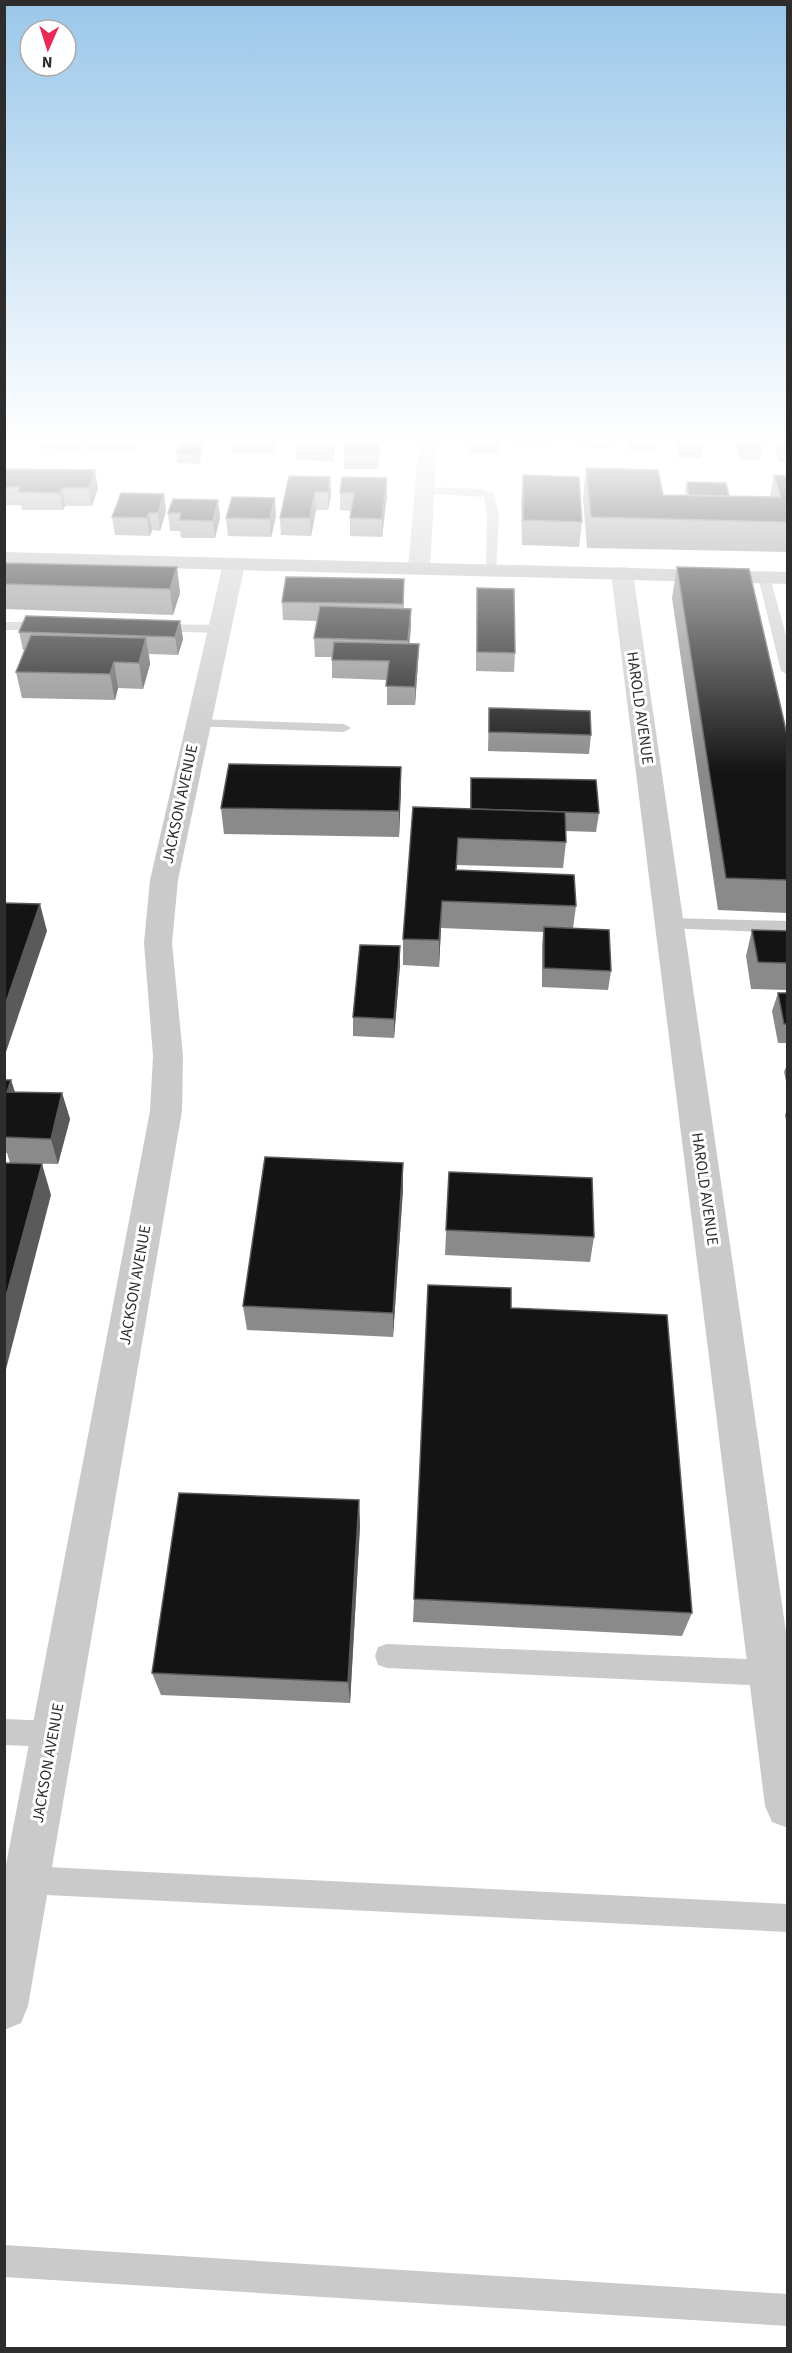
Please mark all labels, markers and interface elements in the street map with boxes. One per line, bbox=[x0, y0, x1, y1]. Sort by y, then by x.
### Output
north arrow bbox=[18, 18, 78, 78]
text: N bbox=[41, 51, 53, 73]
street label: HAROLD AVENUE bbox=[621, 650, 659, 766]
street label: JACKSON AVENUE bbox=[157, 742, 203, 866]
street label: HAROLD AVENUE bbox=[686, 1131, 724, 1247]
street label: JACKSON AVENUE bbox=[114, 1223, 156, 1347]
street label: JACKSON AVENUE bbox=[27, 1701, 69, 1825]

